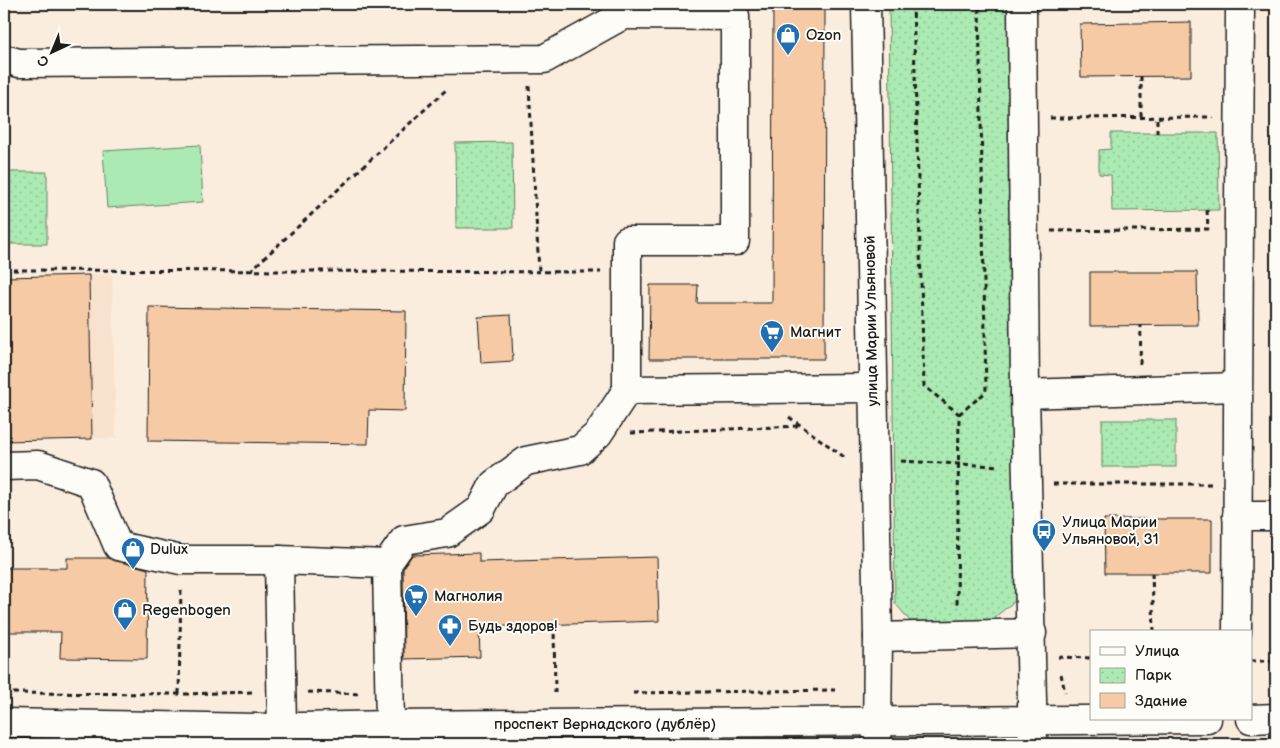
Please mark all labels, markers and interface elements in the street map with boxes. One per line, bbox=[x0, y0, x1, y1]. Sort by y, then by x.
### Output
shop icon: Ozon bbox=[775, 22, 801, 56]
place label: Ozon bbox=[806, 26, 841, 45]
north arrow bbox=[28, 28, 78, 78]
text: С bbox=[34, 51, 53, 70]
street label: улица Марии Ульяновой bbox=[861, 235, 882, 407]
supermarket icon: Магнит bbox=[759, 319, 785, 353]
place label: Магнит bbox=[790, 323, 841, 342]
place label: Улица Марии Ульяновой, 31 bbox=[1062, 513, 1158, 549]
bus stop icon: Улица Марии Ульяновой, 31 bbox=[1031, 518, 1057, 552]
shop icon: Dulux bbox=[120, 536, 146, 570]
place label: Dulux bbox=[150, 540, 188, 559]
supermarket icon: Магнолия bbox=[403, 583, 429, 617]
place label: Магнолия bbox=[434, 587, 503, 606]
shop icon: Regenbogen bbox=[112, 597, 138, 631]
place label: Regenbogen bbox=[142, 601, 231, 620]
pharmacy icon: Будь здоров! bbox=[437, 613, 463, 647]
place label: Будь здоров! bbox=[468, 617, 557, 636]
legend bbox=[1090, 630, 1252, 720]
text: Улица bbox=[1135, 642, 1180, 661]
text: Парк bbox=[1135, 666, 1172, 685]
text: Здание bbox=[1135, 692, 1187, 711]
street label: проспект Вернадского (дублёр) bbox=[494, 715, 716, 734]

